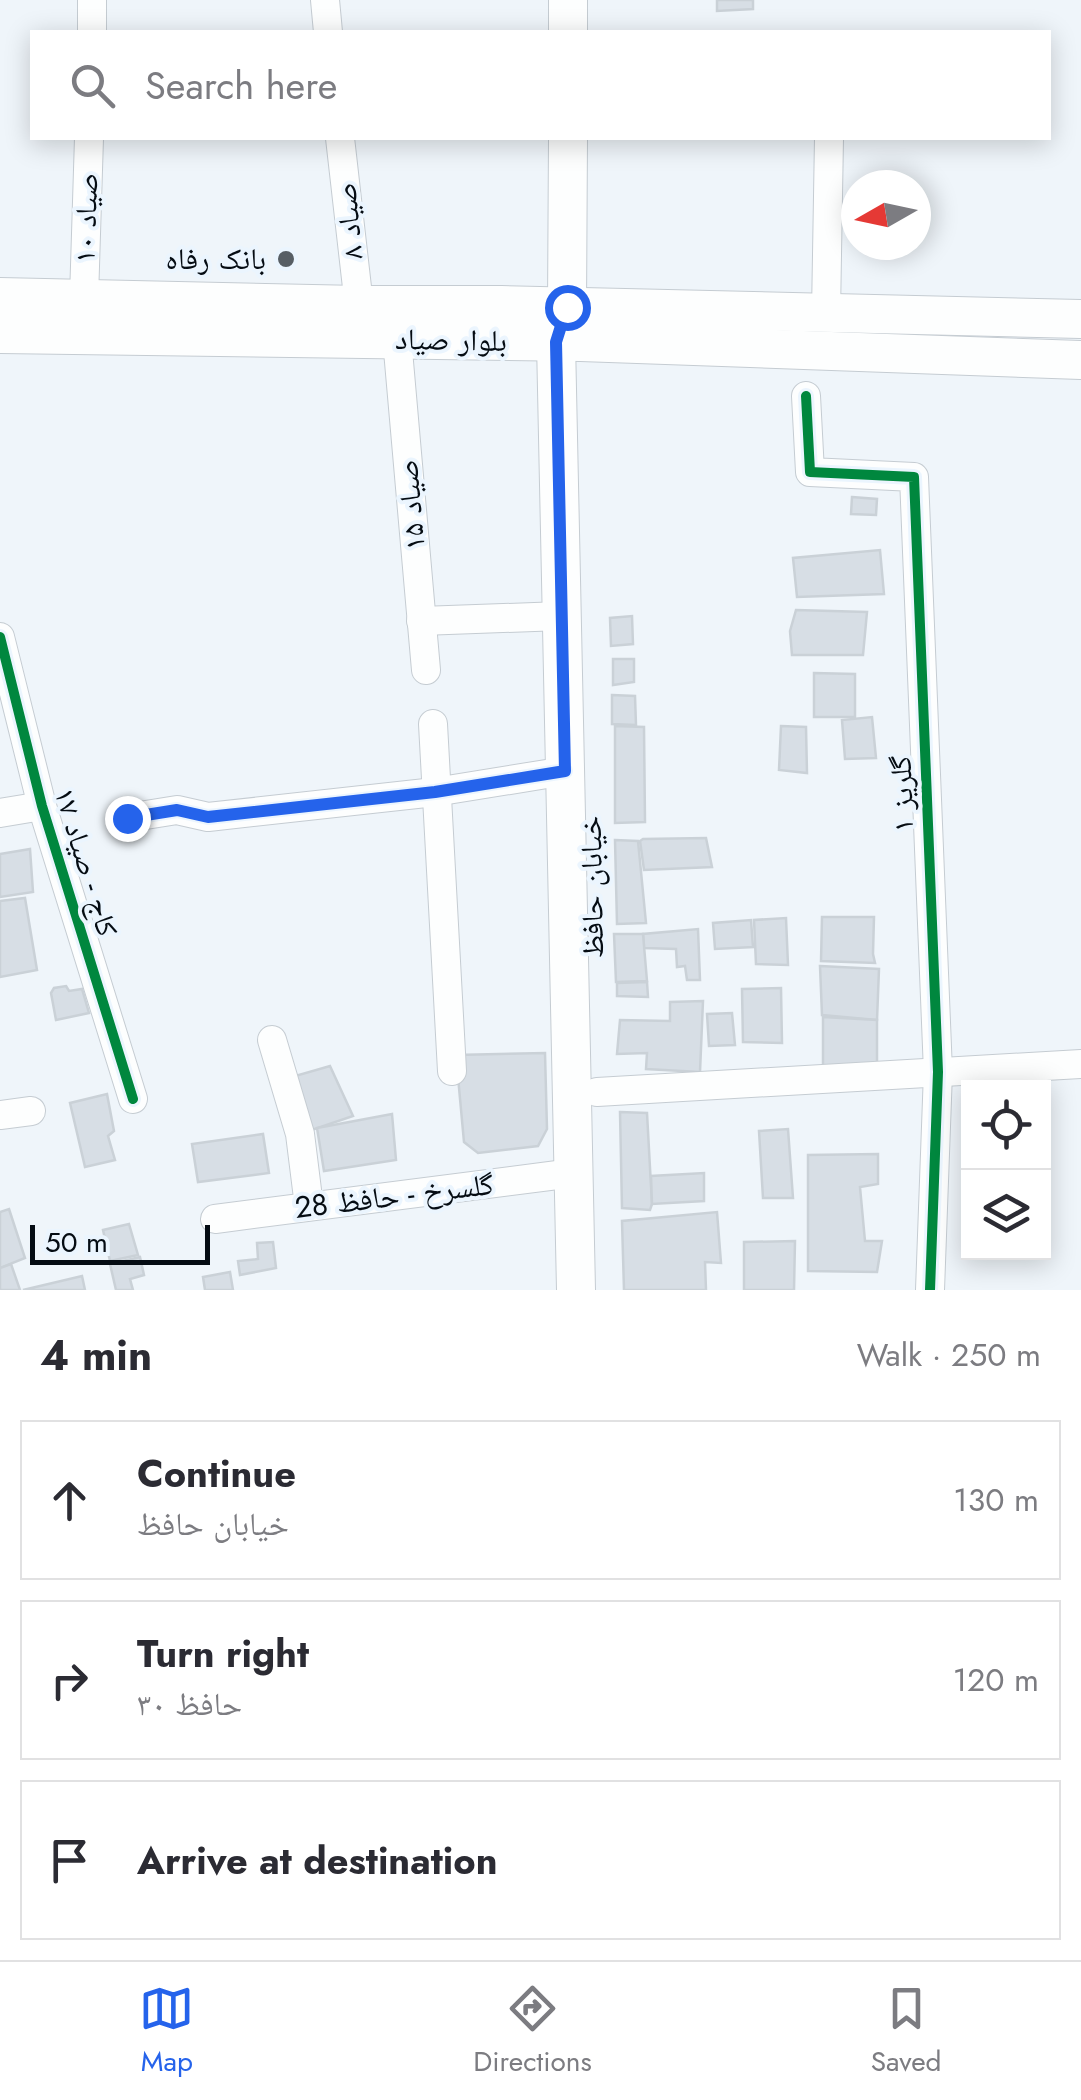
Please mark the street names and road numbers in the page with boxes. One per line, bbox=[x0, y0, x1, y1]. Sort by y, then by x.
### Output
street label: صیاد ۱۰ bbox=[62, 172, 109, 264]
street label: صیاد ۸ bbox=[323, 181, 374, 262]
street label: بلوار صیاد bbox=[395, 317, 507, 362]
street label: صیاد ۱۵ bbox=[385, 458, 436, 552]
street label: گلریز ۱ bbox=[879, 755, 924, 833]
street label: کاج - صیاد ۱۷ bbox=[43, 782, 130, 942]
street label: خیابان حافظ bbox=[569, 815, 614, 959]
street label: گلسرخ - حافظ 28 bbox=[292, 1162, 496, 1229]

